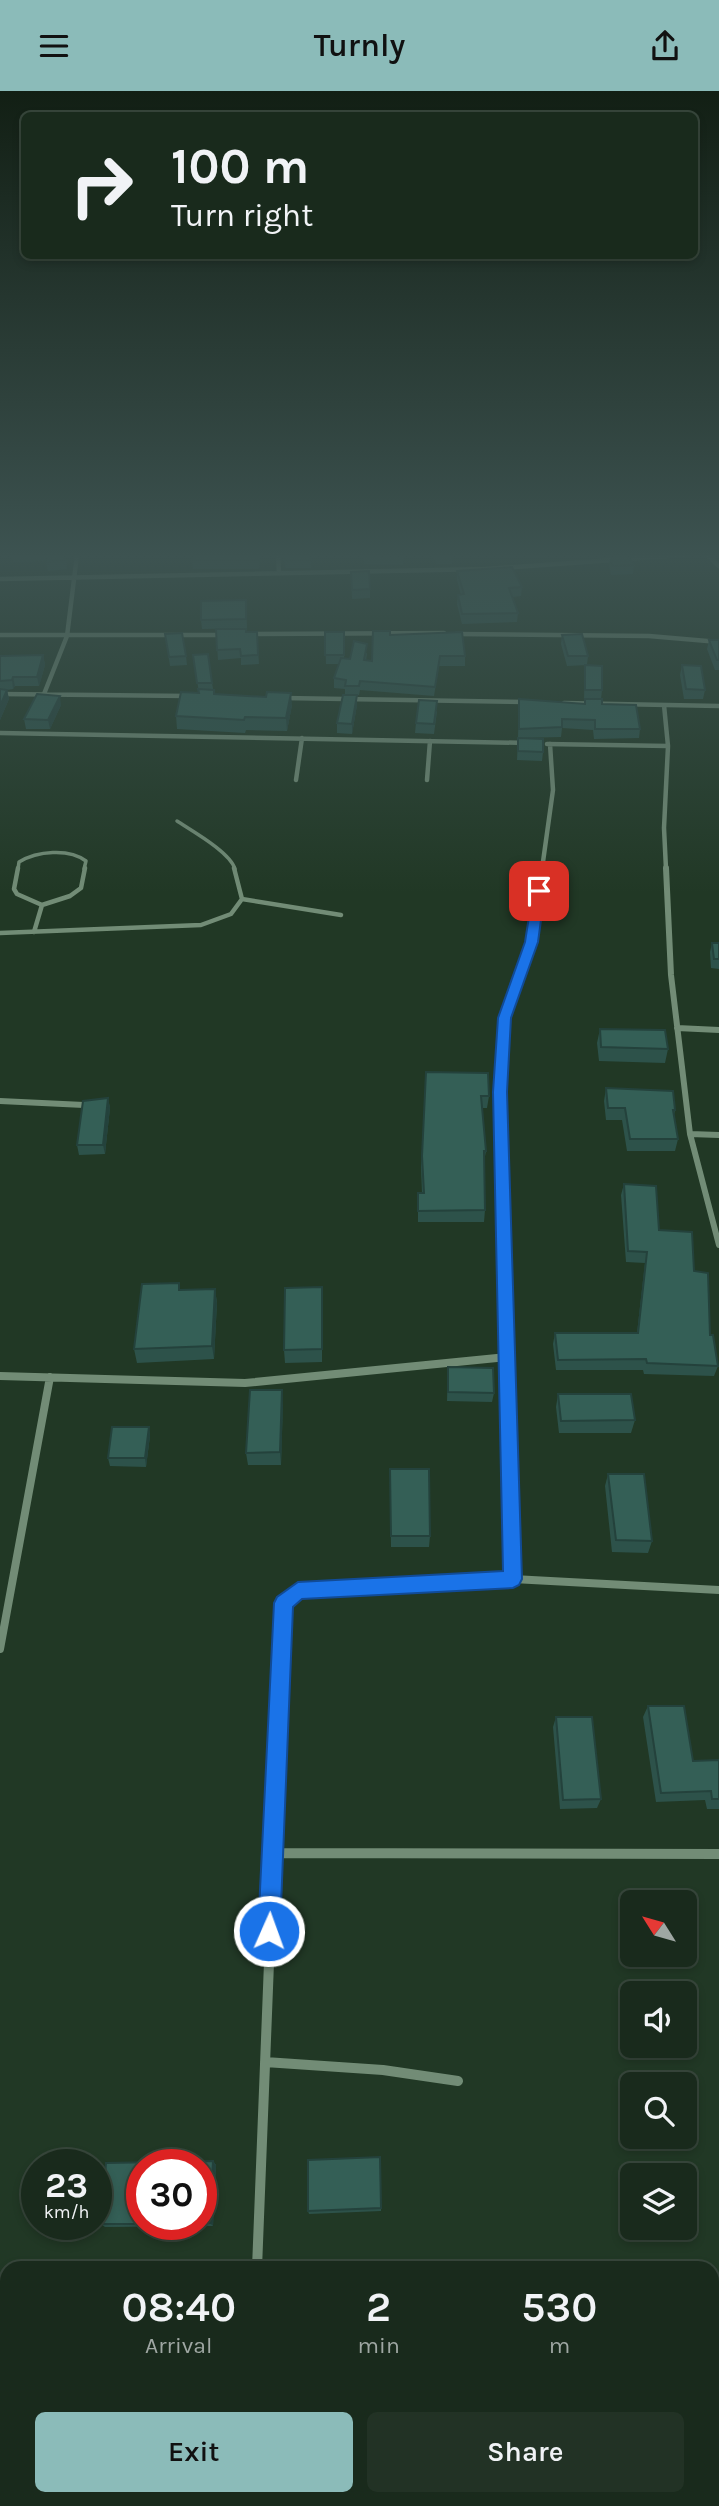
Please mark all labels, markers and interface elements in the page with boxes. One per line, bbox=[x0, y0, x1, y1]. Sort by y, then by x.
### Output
icon: menu bbox=[35, 27, 73, 65]
text: Turnly bbox=[314, 27, 405, 64]
icon: share bbox=[646, 27, 684, 65]
text: 100 m bbox=[171, 138, 309, 195]
icon: right bbox=[56, 140, 147, 231]
text: Turn right bbox=[171, 197, 313, 234]
pin bbox=[509, 861, 569, 921]
icon: arrive bbox=[520, 872, 558, 910]
north arrow bbox=[620, 1890, 696, 1967]
map controls bbox=[620, 1890, 697, 2240]
position arrow bbox=[232, 1894, 306, 1968]
button: sound bbox=[620, 1981, 697, 2058]
button: search bbox=[620, 2072, 697, 2149]
speed limit sign: 30 bbox=[126, 2149, 217, 2240]
button: layers bbox=[620, 2163, 697, 2240]
text: 23 bbox=[45, 2165, 88, 2206]
text: km/h bbox=[44, 2201, 89, 2223]
text: 08:40 bbox=[122, 2282, 236, 2332]
text: 2 bbox=[366, 2282, 391, 2332]
text: 530 bbox=[521, 2282, 597, 2332]
text: Arrival bbox=[145, 2332, 212, 2359]
text: min bbox=[358, 2332, 400, 2359]
text: m bbox=[549, 2332, 570, 2359]
button: Exit bbox=[35, 2412, 353, 2492]
button: Share bbox=[367, 2412, 684, 2492]

